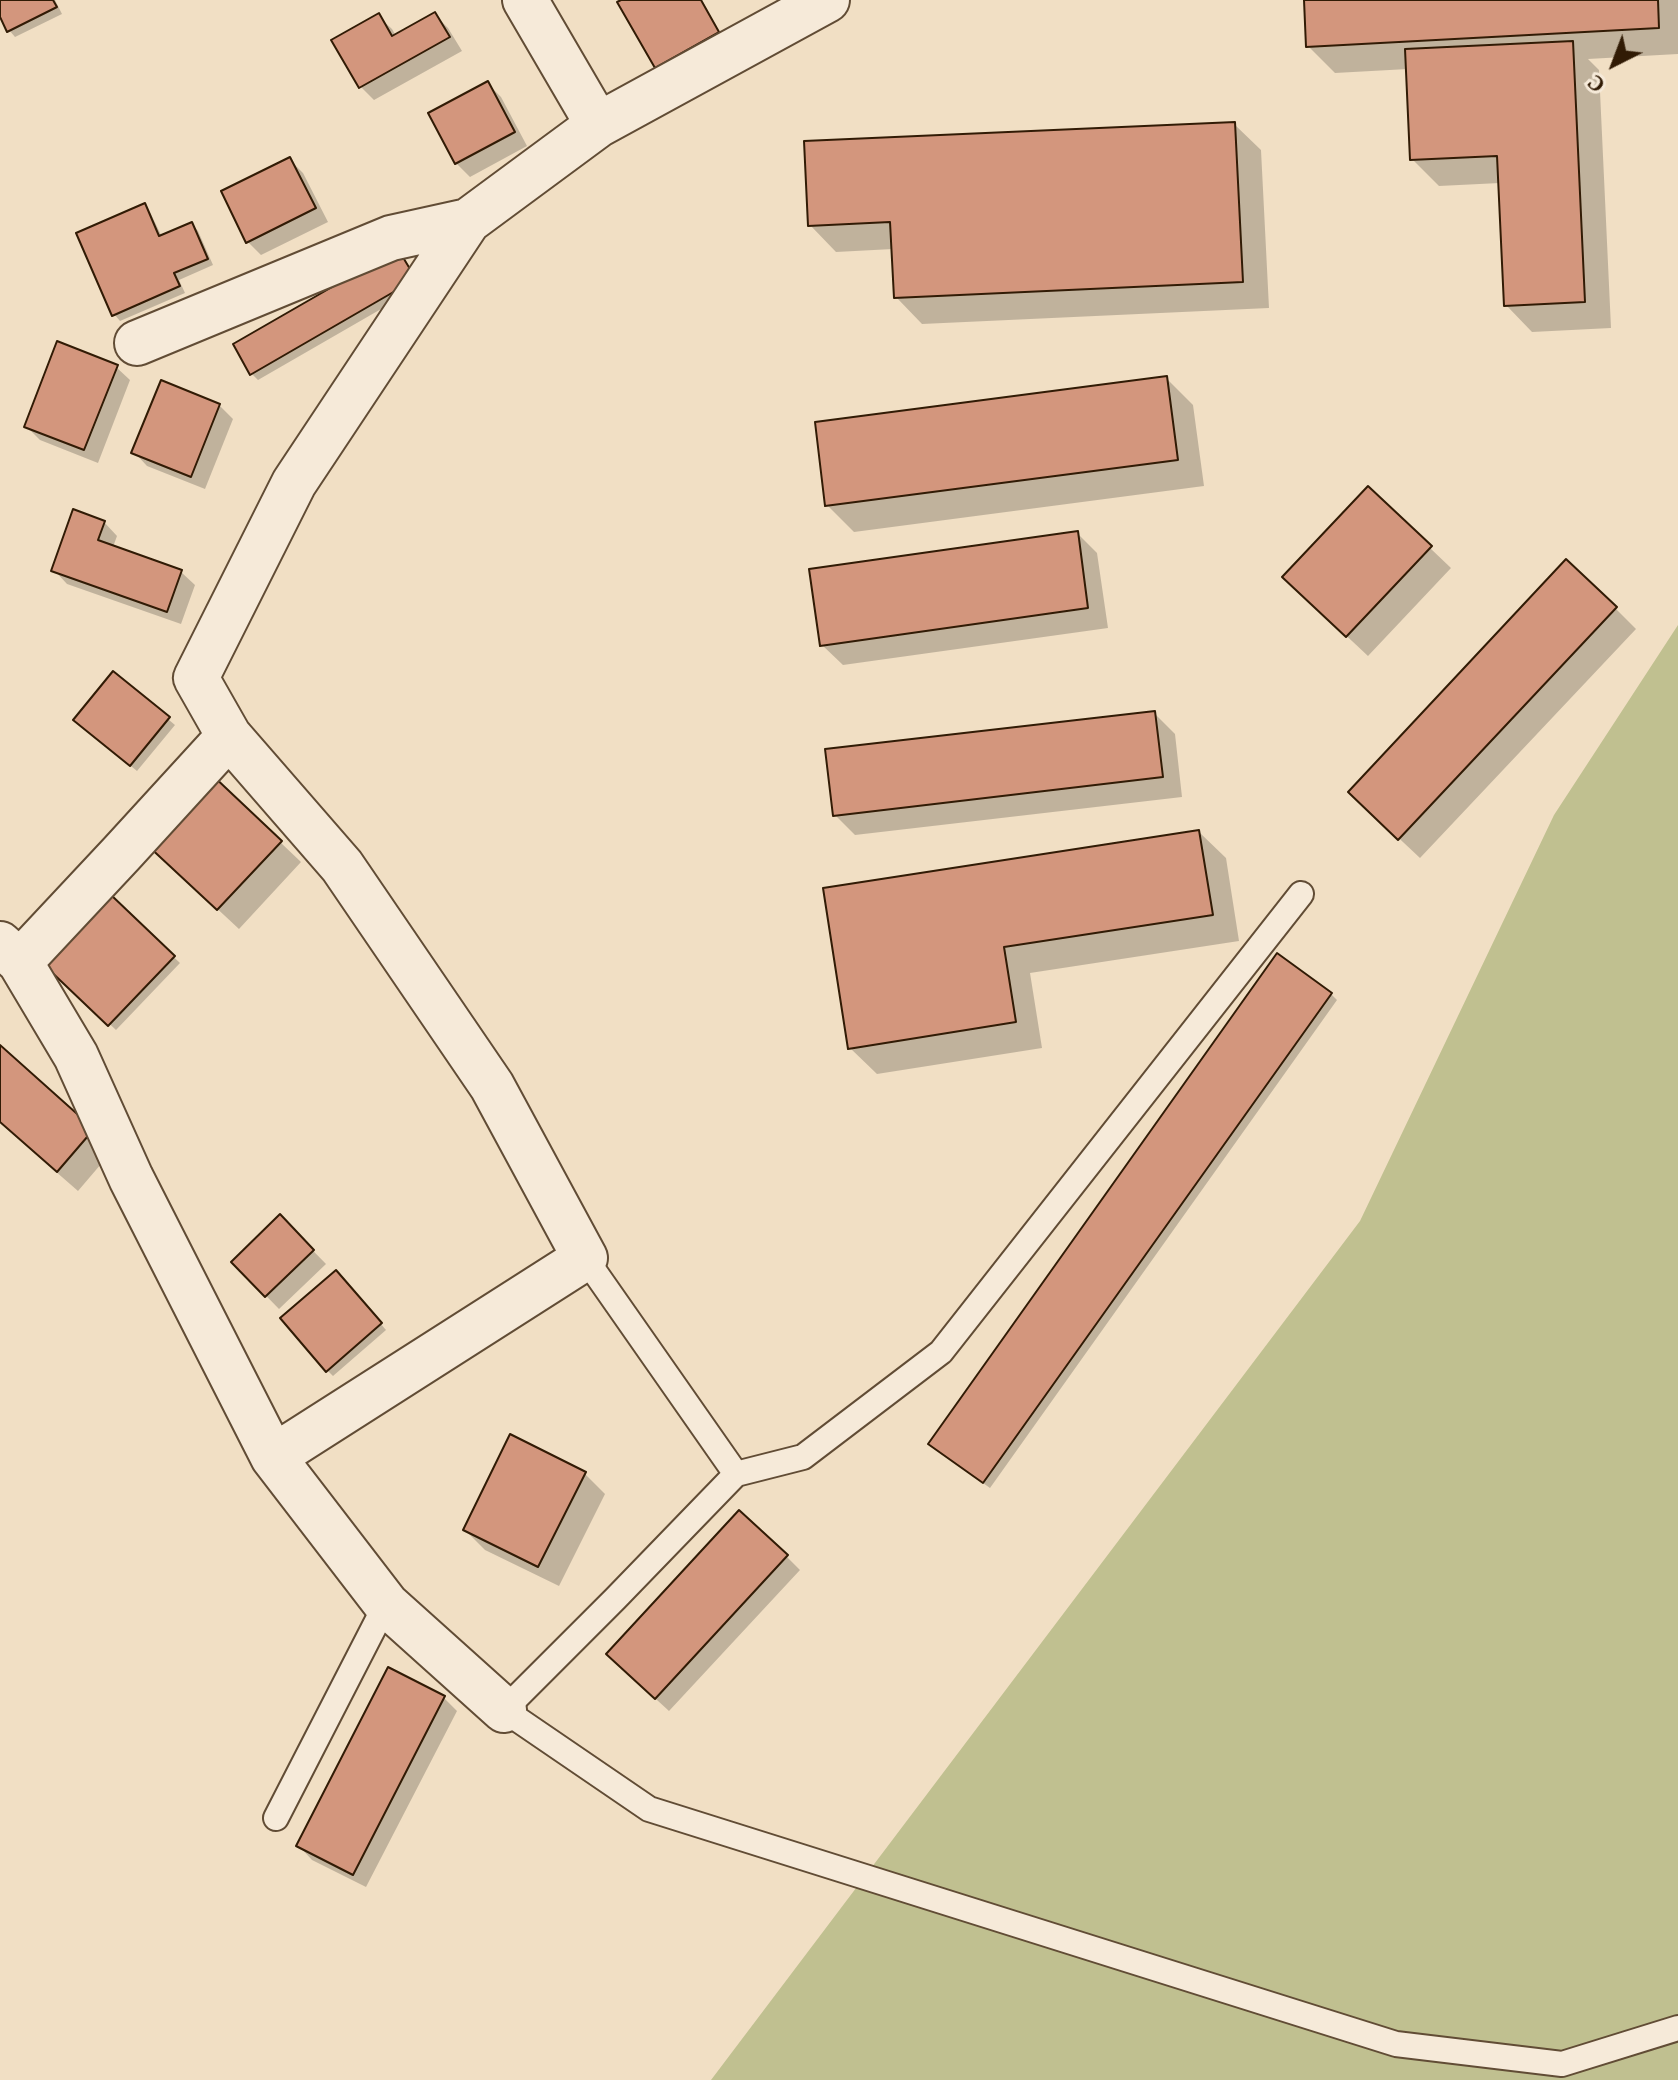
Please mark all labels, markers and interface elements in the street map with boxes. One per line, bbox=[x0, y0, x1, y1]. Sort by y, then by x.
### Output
north arrow bbox=[1574, 24, 1654, 104]
text: С bbox=[1582, 66, 1613, 98]

